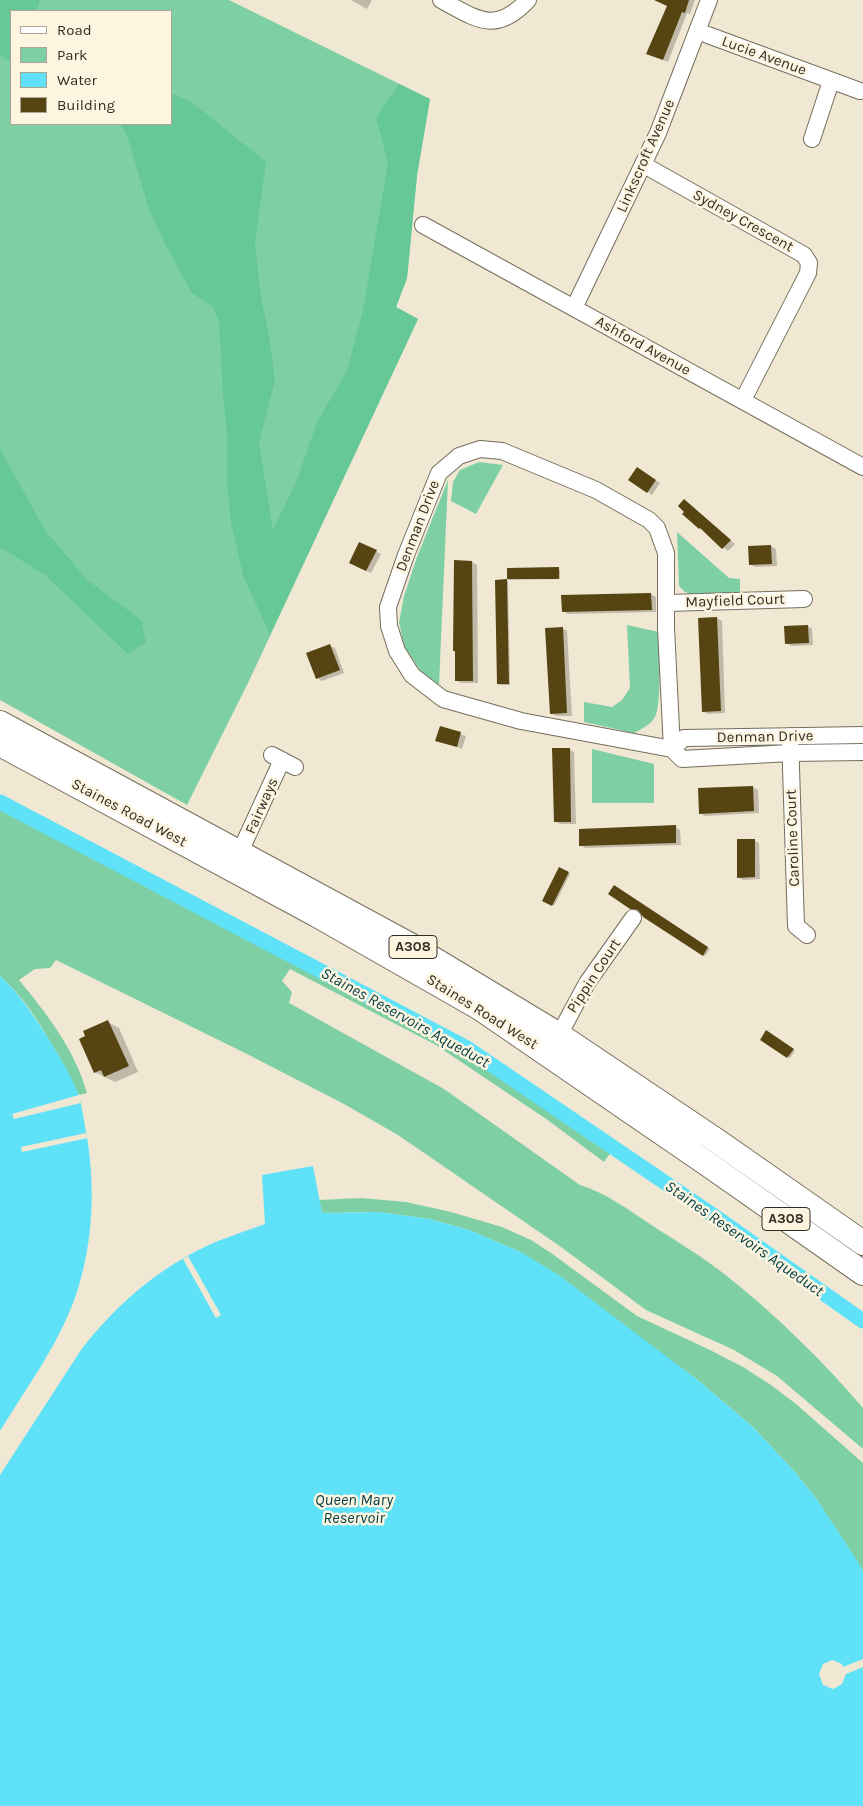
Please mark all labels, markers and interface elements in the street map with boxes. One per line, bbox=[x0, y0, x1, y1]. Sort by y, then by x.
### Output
legend bbox=[10, 10, 172, 125]
text: Road bbox=[57, 21, 92, 39]
street label: Lucie Avenue bbox=[719, 32, 809, 80]
text: Park bbox=[57, 46, 87, 64]
text: Water bbox=[57, 71, 97, 89]
text: Building bbox=[57, 96, 115, 114]
street label: Linkscroft Avenue bbox=[613, 97, 679, 215]
street label: Sydney Crescent bbox=[689, 186, 797, 256]
street label: Ashford Avenue bbox=[592, 312, 694, 380]
street label: Denman Drive bbox=[392, 478, 444, 574]
street label: Mayfield Court bbox=[685, 590, 785, 612]
street label: Denman Drive bbox=[717, 727, 813, 747]
street label: Staines Road West bbox=[68, 775, 190, 851]
street label: Fairways bbox=[242, 775, 282, 837]
street label: Caroline Court bbox=[782, 789, 804, 887]
street label: Pippin Court bbox=[563, 935, 625, 1017]
road number: A308 bbox=[389, 936, 437, 959]
water label: Staines Reservoirs Aqueduct bbox=[318, 964, 492, 1072]
street label: Staines Road West bbox=[423, 970, 541, 1054]
water label: Staines Reservoirs Aqueduct bbox=[661, 1177, 827, 1301]
road number: A308 bbox=[762, 1208, 810, 1230]
water label: Queen Mary Reservoir bbox=[315, 1490, 393, 1528]

